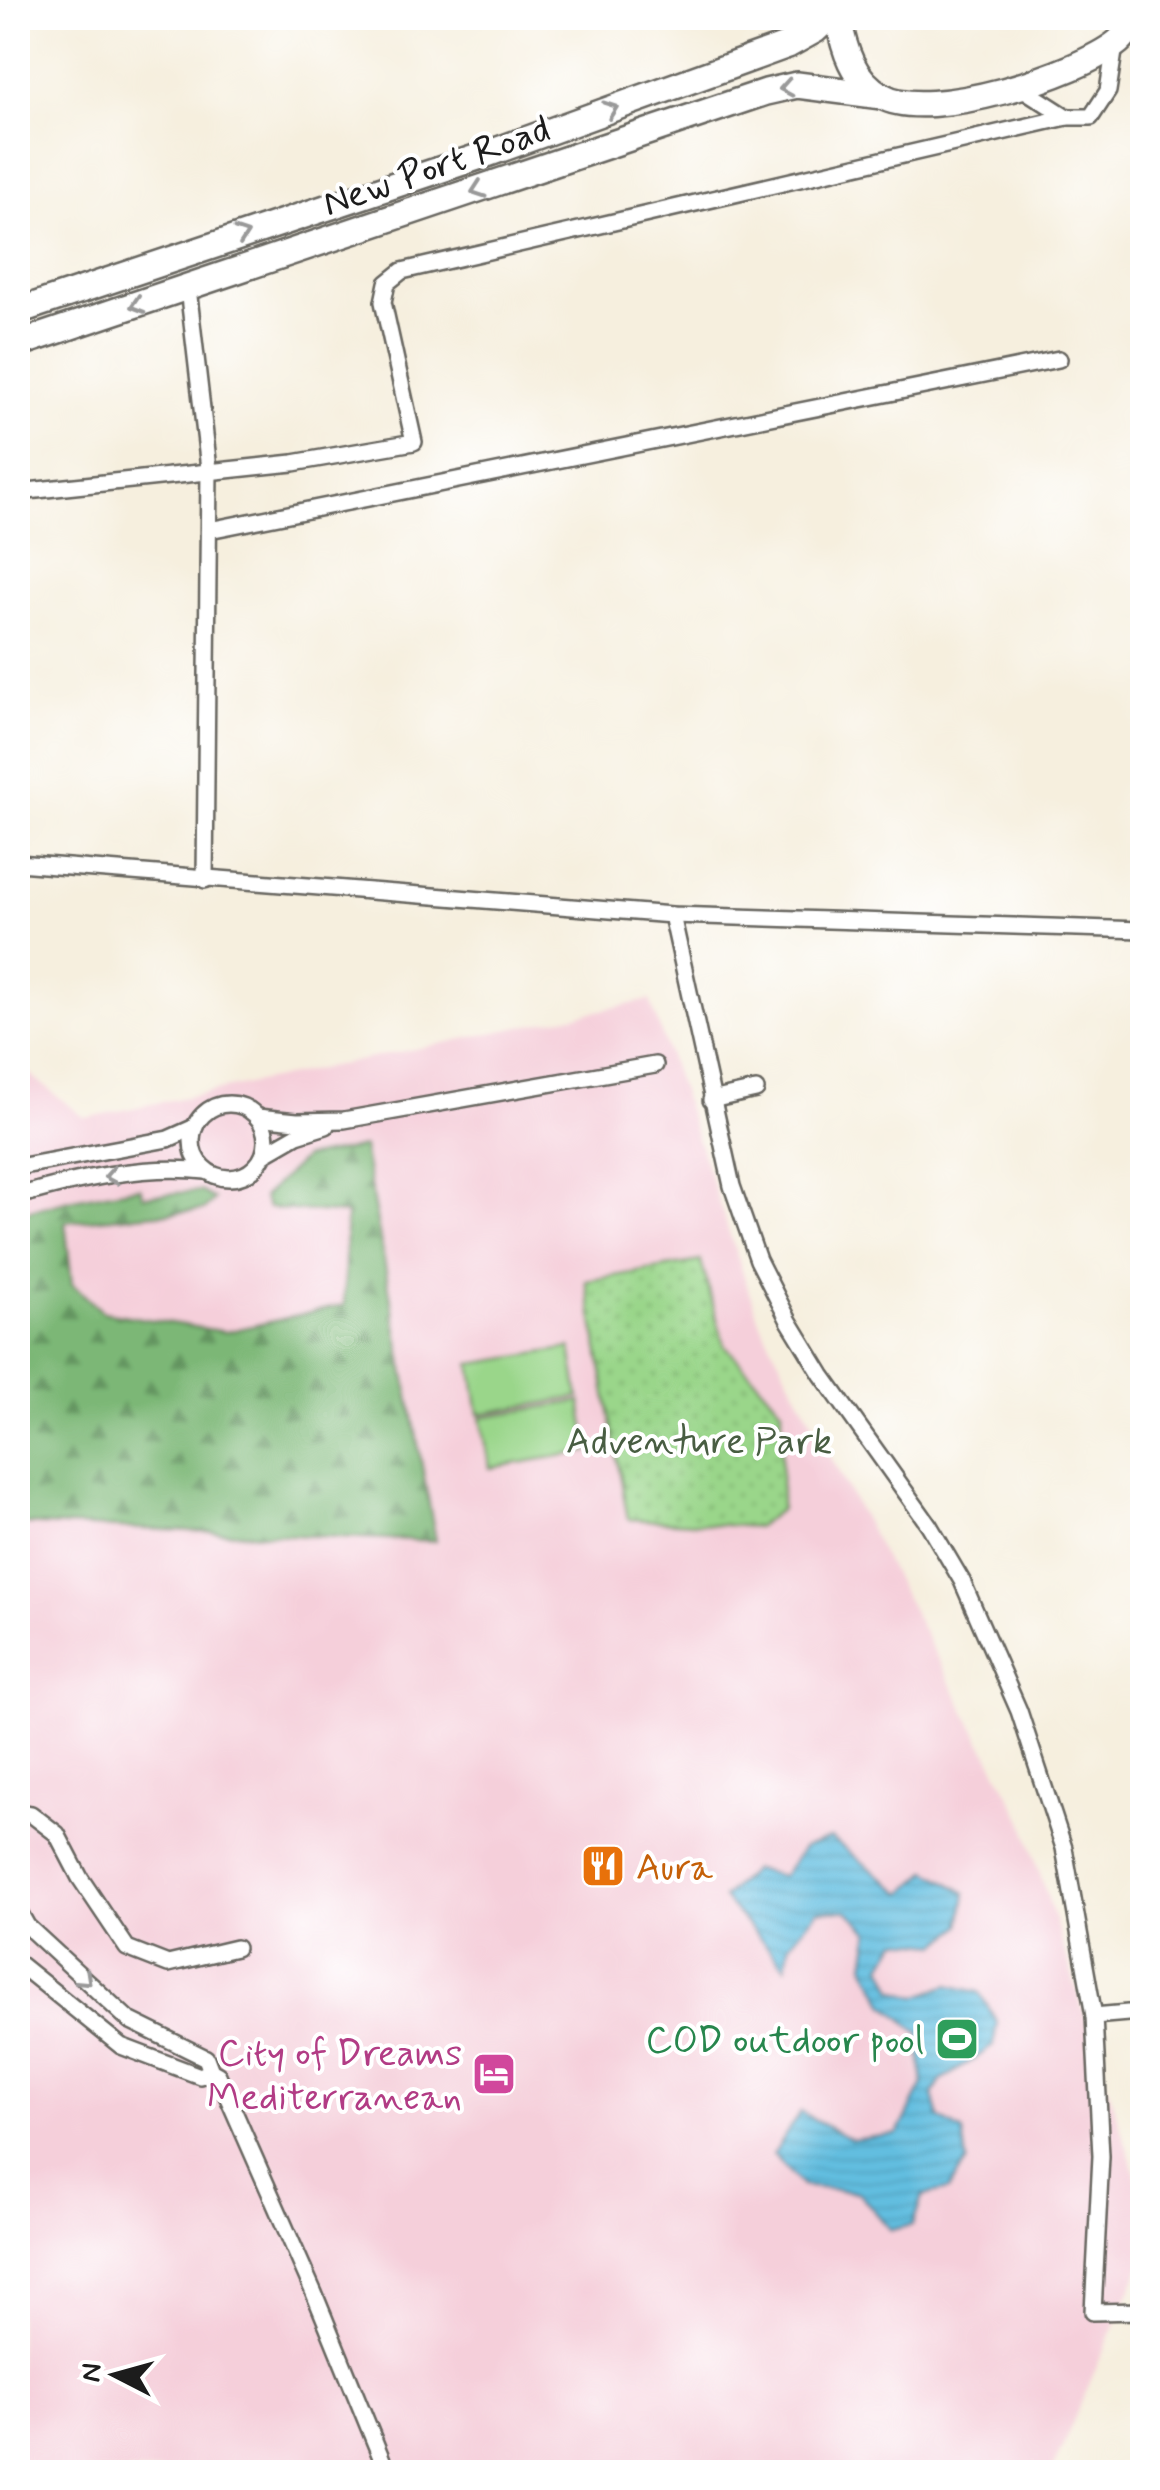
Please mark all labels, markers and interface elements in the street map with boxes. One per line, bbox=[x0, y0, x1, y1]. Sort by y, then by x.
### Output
one-way arrow bbox=[778, 77, 794, 98]
one-way arrow bbox=[602, 100, 619, 121]
street label: New Port Road bbox=[317, 106, 557, 229]
one-way arrow bbox=[470, 179, 487, 199]
one-way arrow bbox=[233, 226, 250, 247]
one-way arrow bbox=[129, 293, 146, 313]
one-way arrow bbox=[103, 1165, 119, 1186]
park label: Adventure Park bbox=[566, 1418, 832, 1467]
restaurant icon: Aura bbox=[580, 1843, 626, 1889]
place label: Aura bbox=[636, 1844, 713, 1893]
one-way arrow bbox=[74, 1968, 92, 1986]
sports icon: COD outdoor pool bbox=[934, 2016, 980, 2062]
place label: COD outdoor pool bbox=[645, 2017, 924, 2066]
place label: City of Dreams Mediterranean bbox=[207, 2030, 462, 2123]
hotel icon: City of Dreams Mediterranean bbox=[471, 2051, 517, 2097]
north arrow bbox=[65, 2325, 165, 2425]
text: N bbox=[73, 2361, 112, 2384]

